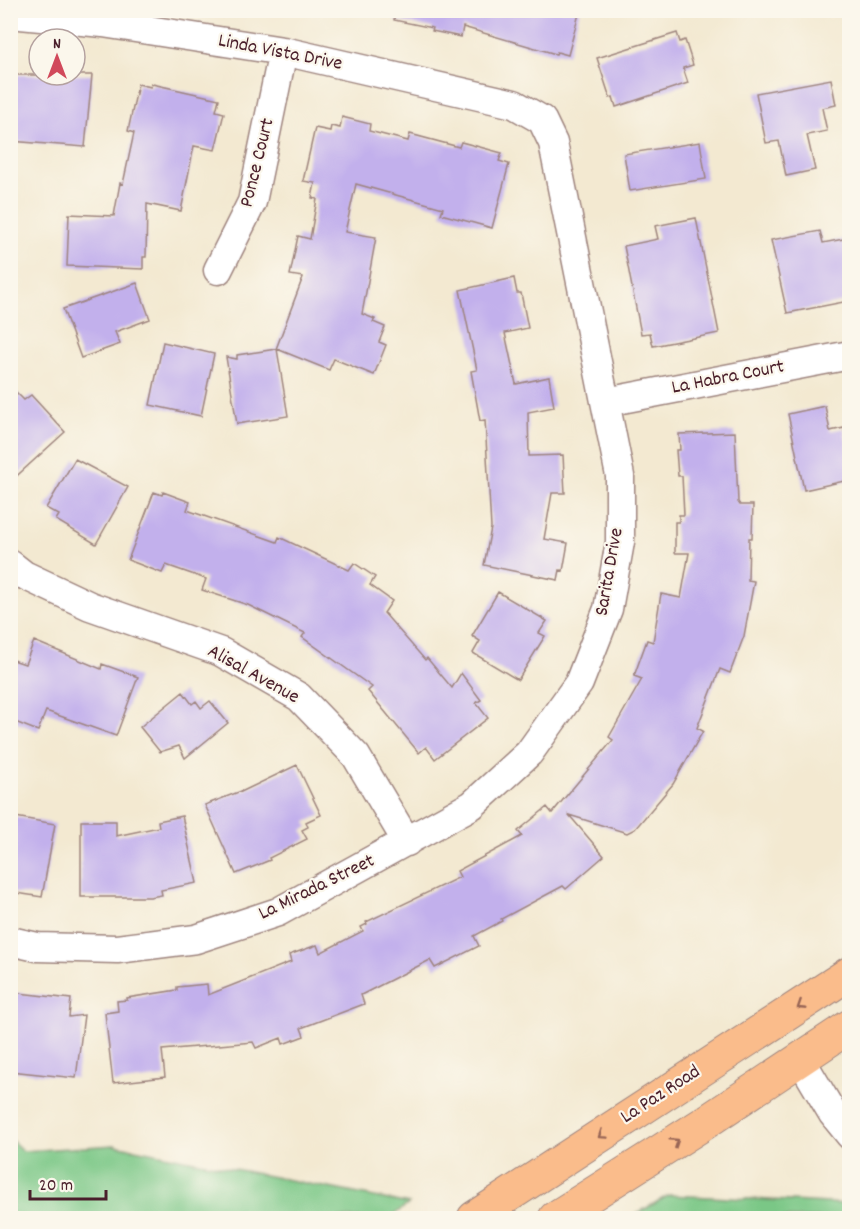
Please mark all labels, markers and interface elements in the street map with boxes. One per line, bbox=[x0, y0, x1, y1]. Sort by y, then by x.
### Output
north arrow bbox=[27, 27, 87, 87]
street label: Linda Vista Drive bbox=[215, 27, 345, 79]
text: N bbox=[53, 33, 61, 56]
street label: Ponce Court bbox=[233, 116, 283, 210]
street label: La Habra Court bbox=[669, 353, 787, 403]
street label: Sarita Drive bbox=[588, 525, 632, 618]
street label: Alisal Avenue bbox=[202, 638, 304, 712]
street label: La Mirada Street bbox=[254, 848, 380, 928]
one-way arrow bbox=[797, 998, 807, 1010]
street label: La Paz Road bbox=[616, 1059, 706, 1131]
one-way arrow bbox=[598, 1127, 609, 1138]
one-way arrow bbox=[668, 1138, 679, 1149]
scale bar bbox=[30, 1163, 106, 1201]
text: 20 m bbox=[39, 1174, 73, 1199]

